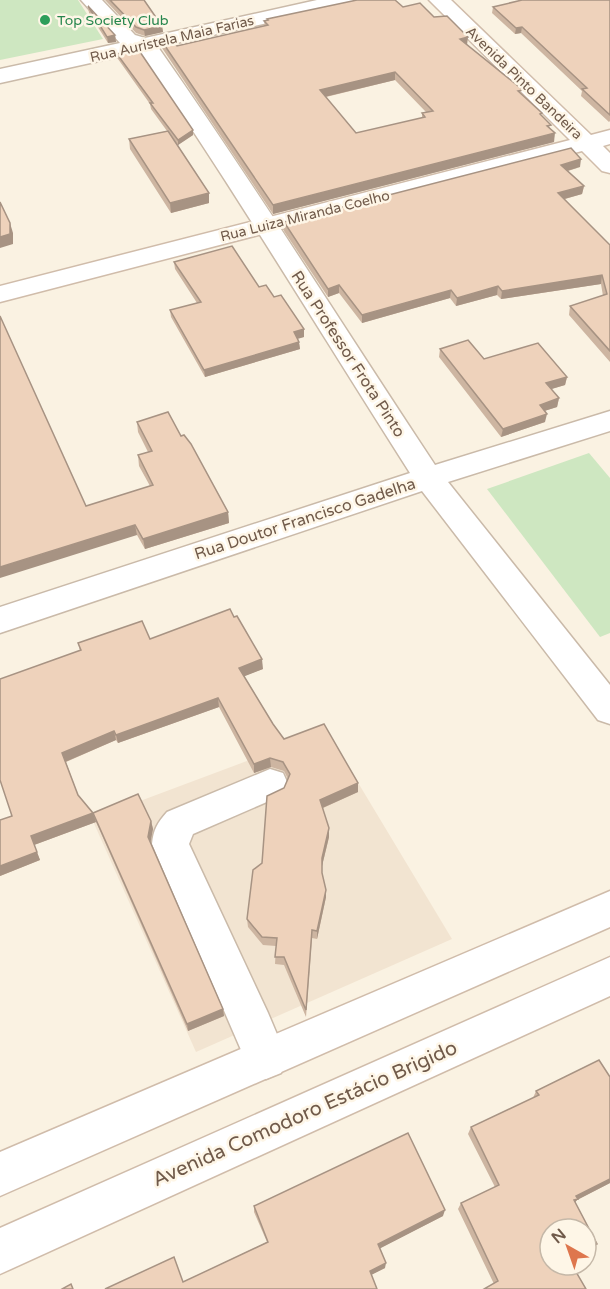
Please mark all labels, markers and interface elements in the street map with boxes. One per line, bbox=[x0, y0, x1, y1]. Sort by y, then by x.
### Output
place label: Top Society Club bbox=[57, 12, 169, 29]
street label: Rua Auristela Maia Farias bbox=[88, 12, 256, 66]
marker: Top Society Club bbox=[38, 13, 52, 27]
street label: Avenida Pinto Bandeira bbox=[462, 23, 586, 143]
street label: Rua Luiza Miranda Coelho bbox=[219, 187, 391, 245]
street label: Rua Professor Frota Pinto bbox=[287, 267, 409, 441]
street label: Rua Doutor Francisco Gadelha bbox=[192, 474, 418, 564]
street label: Avenida Comodoro Estácio Brigido bbox=[149, 1036, 461, 1192]
north arrow bbox=[538, 1217, 598, 1277]
text: N bbox=[548, 1224, 570, 1248]

